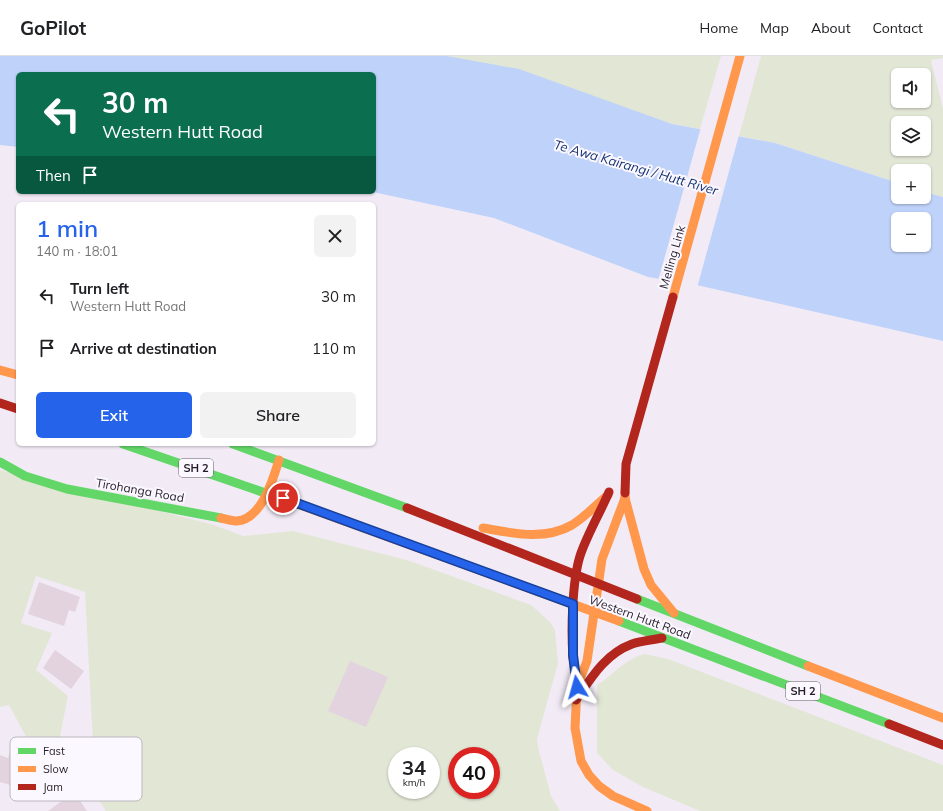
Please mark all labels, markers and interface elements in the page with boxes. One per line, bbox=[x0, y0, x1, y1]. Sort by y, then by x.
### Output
text: GoPilot bbox=[20, 16, 86, 40]
text: Home bbox=[699, 19, 738, 37]
text: Map bbox=[760, 19, 789, 37]
text: About bbox=[811, 19, 851, 37]
text: Contact bbox=[873, 19, 923, 37]
map controls bbox=[891, 68, 931, 252]
button: sound bbox=[891, 68, 931, 108]
text: 30 m bbox=[102, 85, 168, 120]
icon: left bbox=[36, 88, 88, 140]
button: layers bbox=[891, 116, 931, 156]
text: Western Hutt Road bbox=[102, 120, 263, 143]
water label: Te Awa Kairangi / Hutt River bbox=[552, 136, 721, 198]
icon: arrive bbox=[79, 164, 101, 186]
button: + bbox=[891, 164, 931, 204]
text: Then bbox=[36, 166, 71, 185]
button: − bbox=[891, 212, 931, 252]
text: 1 min bbox=[36, 213, 98, 243]
button: close bbox=[314, 215, 356, 257]
street label: Melling Link bbox=[656, 223, 688, 291]
text: 140 m · 18:01 bbox=[36, 243, 118, 259]
text: Turn left bbox=[70, 279, 129, 298]
icon: left bbox=[36, 285, 58, 307]
text: 30 m bbox=[321, 287, 356, 306]
text: Western Hutt Road bbox=[70, 298, 186, 314]
icon: arrive bbox=[36, 337, 58, 359]
text: Arrive at destination bbox=[70, 339, 217, 358]
text: 110 m bbox=[312, 339, 356, 358]
button: Exit bbox=[36, 392, 192, 438]
button: Share bbox=[200, 392, 356, 438]
road number: SH 2 bbox=[179, 459, 213, 477]
street label: Tirohanga Road bbox=[95, 475, 185, 505]
pin bbox=[266, 481, 300, 515]
icon: arrive bbox=[272, 487, 294, 509]
street label: Western Hutt Road bbox=[587, 592, 693, 642]
position arrow bbox=[556, 666, 598, 708]
road number: SH 2 bbox=[786, 682, 820, 700]
legend bbox=[10, 737, 142, 801]
text: Fast bbox=[43, 744, 65, 758]
speed limit sign: 40 bbox=[448, 747, 500, 799]
text: 34 bbox=[402, 755, 426, 780]
text: Slow bbox=[43, 762, 69, 776]
text: km/h bbox=[403, 776, 425, 789]
text: Jam bbox=[43, 780, 63, 794]

